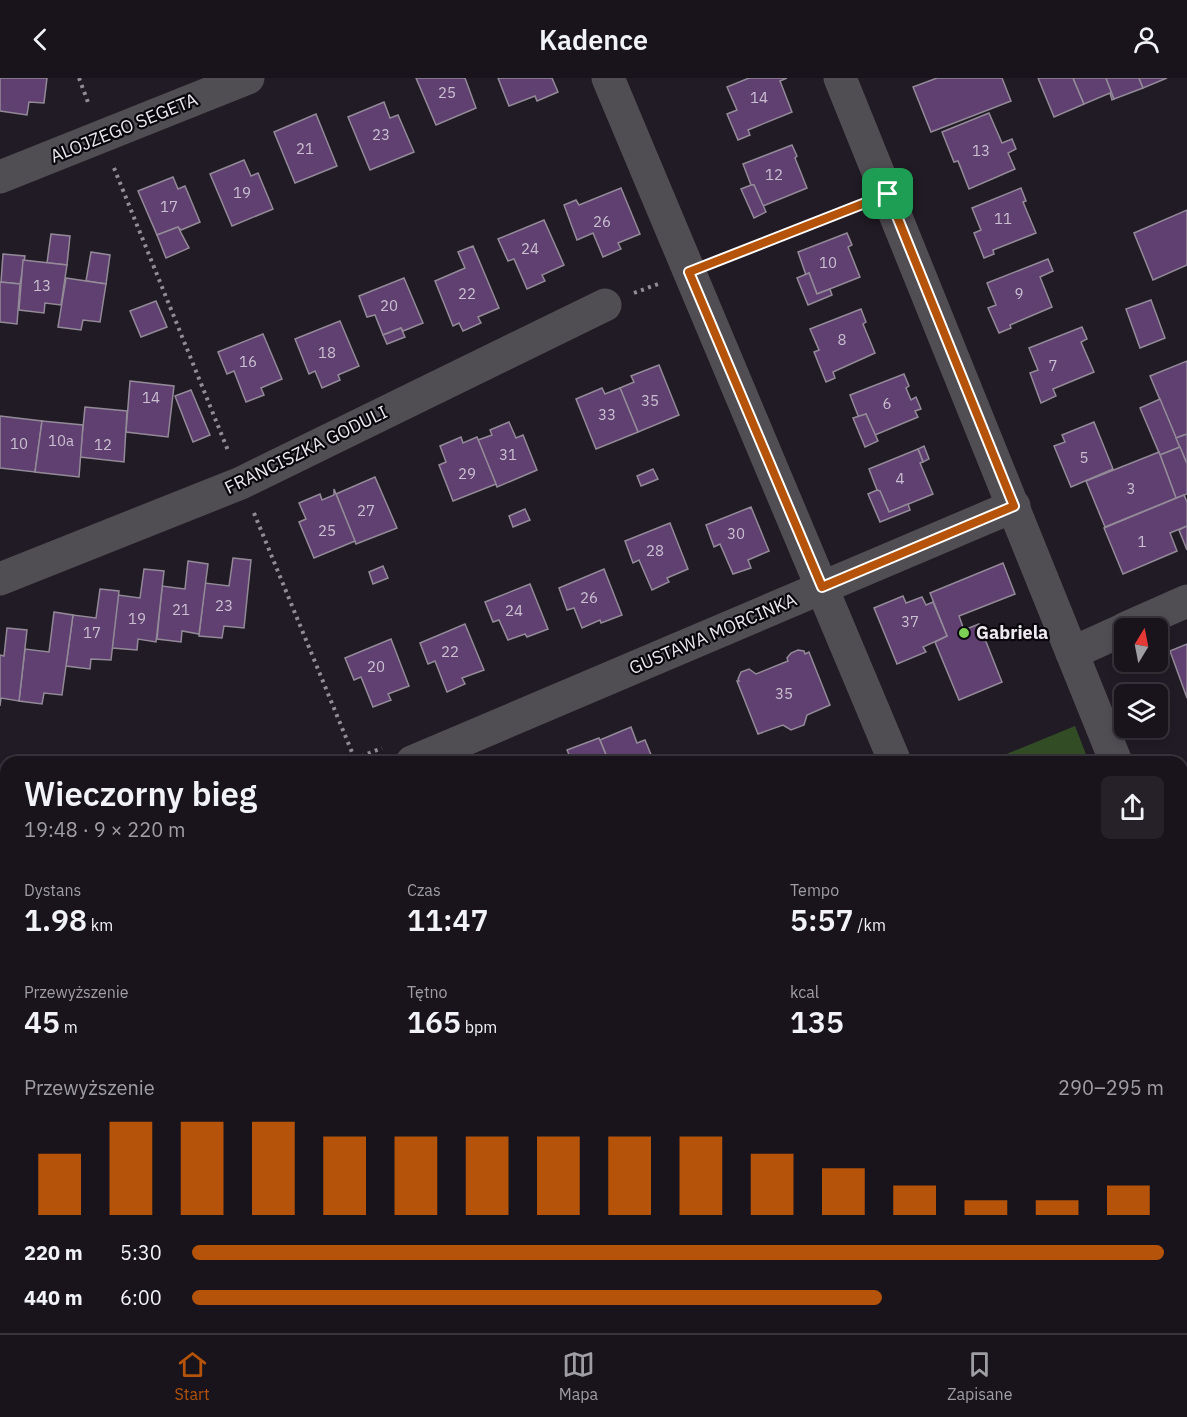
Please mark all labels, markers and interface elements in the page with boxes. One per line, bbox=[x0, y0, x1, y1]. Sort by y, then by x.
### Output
text: Kadence bbox=[539, 22, 648, 57]
icon: back bbox=[24, 23, 57, 56]
icon: person bbox=[1130, 23, 1163, 56]
house number: 25 bbox=[438, 83, 456, 102]
street label: ALOJZEGO SEGETA bbox=[47, 87, 201, 168]
house number: 14 bbox=[750, 88, 768, 107]
house number: 23 bbox=[372, 125, 390, 144]
house number: 21 bbox=[296, 139, 314, 158]
house number: 13 bbox=[972, 141, 990, 160]
house number: 12 bbox=[765, 165, 783, 184]
pin bbox=[862, 168, 913, 219]
icon: arrive bbox=[871, 177, 904, 210]
house number: 19 bbox=[233, 183, 251, 202]
house number: 17 bbox=[160, 197, 178, 216]
house number: 11 bbox=[994, 209, 1012, 228]
house number: 26 bbox=[593, 212, 611, 231]
house number: 24 bbox=[521, 239, 539, 258]
house number: 10 bbox=[819, 253, 837, 272]
house number: 13 bbox=[33, 276, 51, 295]
house number: 22 bbox=[458, 284, 476, 303]
house number: 9 bbox=[1014, 284, 1024, 303]
house number: 20 bbox=[380, 296, 398, 315]
house number: 8 bbox=[837, 330, 847, 349]
house number: 18 bbox=[318, 343, 336, 362]
house number: 16 bbox=[239, 352, 257, 371]
house number: 7 bbox=[1048, 356, 1058, 375]
house number: 14 bbox=[142, 388, 160, 407]
house number: 35 bbox=[641, 391, 659, 410]
house number: 6 bbox=[882, 394, 892, 413]
street label: FRANCISZKA GODULI bbox=[221, 400, 391, 499]
house number: 33 bbox=[598, 405, 616, 424]
house number: 10a bbox=[48, 431, 74, 450]
house number: 10 bbox=[10, 434, 28, 453]
house number: 12 bbox=[94, 435, 112, 454]
house number: 31 bbox=[499, 445, 517, 464]
house number: 5 bbox=[1079, 448, 1089, 467]
house number: 29 bbox=[458, 464, 476, 483]
house number: 4 bbox=[895, 469, 905, 488]
house number: 3 bbox=[1126, 479, 1136, 498]
house number: 27 bbox=[357, 501, 375, 520]
house number: 25 bbox=[318, 521, 336, 540]
house number: 30 bbox=[727, 524, 745, 543]
house number: 1 bbox=[1137, 532, 1147, 551]
house number: 28 bbox=[646, 541, 664, 560]
house number: 26 bbox=[580, 588, 598, 607]
street label: GUSTAWA MORCINKA bbox=[625, 588, 801, 679]
house number: 23 bbox=[215, 596, 233, 615]
house number: 21 bbox=[172, 600, 190, 619]
house number: 24 bbox=[505, 601, 523, 620]
house number: 19 bbox=[128, 609, 146, 628]
house number: 37 bbox=[901, 612, 919, 631]
north arrow bbox=[1114, 618, 1168, 672]
map controls bbox=[1114, 618, 1168, 738]
place label: Gabriela bbox=[976, 621, 1048, 644]
house number: 17 bbox=[83, 623, 101, 642]
marker: Gabriela bbox=[957, 626, 971, 640]
house number: 22 bbox=[441, 642, 459, 661]
house number: 20 bbox=[367, 657, 385, 676]
house number: 35 bbox=[775, 684, 793, 703]
button: layers bbox=[1114, 684, 1168, 738]
text: Wieczorny bieg bbox=[24, 772, 257, 815]
button: share bbox=[1101, 776, 1164, 839]
text: 19:48 · 9 × 220 m bbox=[24, 816, 185, 843]
text: Dystans bbox=[24, 880, 81, 900]
text: Czas bbox=[407, 880, 441, 900]
text: Tempo bbox=[790, 880, 839, 900]
text: 1.98 bbox=[24, 900, 87, 939]
text: 11:47 bbox=[407, 900, 489, 939]
text: 5:57 bbox=[790, 900, 854, 939]
text: km bbox=[87, 915, 113, 935]
text: /km bbox=[854, 915, 886, 935]
text: Przewyższenie bbox=[24, 982, 129, 1002]
text: Tętno bbox=[407, 982, 448, 1002]
text: kcal bbox=[790, 982, 819, 1002]
text: 45 bbox=[24, 1002, 60, 1041]
text: 165 bbox=[407, 1002, 461, 1041]
text: 135 bbox=[790, 1002, 844, 1041]
text: m bbox=[60, 1017, 78, 1037]
text: bpm bbox=[461, 1017, 497, 1037]
text: Przewyższenie bbox=[24, 1074, 155, 1101]
text: 290–295 m bbox=[1058, 1074, 1164, 1101]
text: 220 m bbox=[24, 1239, 83, 1266]
text: 5:30 bbox=[120, 1239, 162, 1266]
text: 440 m bbox=[24, 1284, 83, 1311]
text: 6:00 bbox=[120, 1284, 162, 1311]
tab: Start bbox=[175, 1348, 210, 1404]
tab: Mapa bbox=[559, 1348, 598, 1404]
tab: Zapisane bbox=[947, 1348, 1012, 1404]

